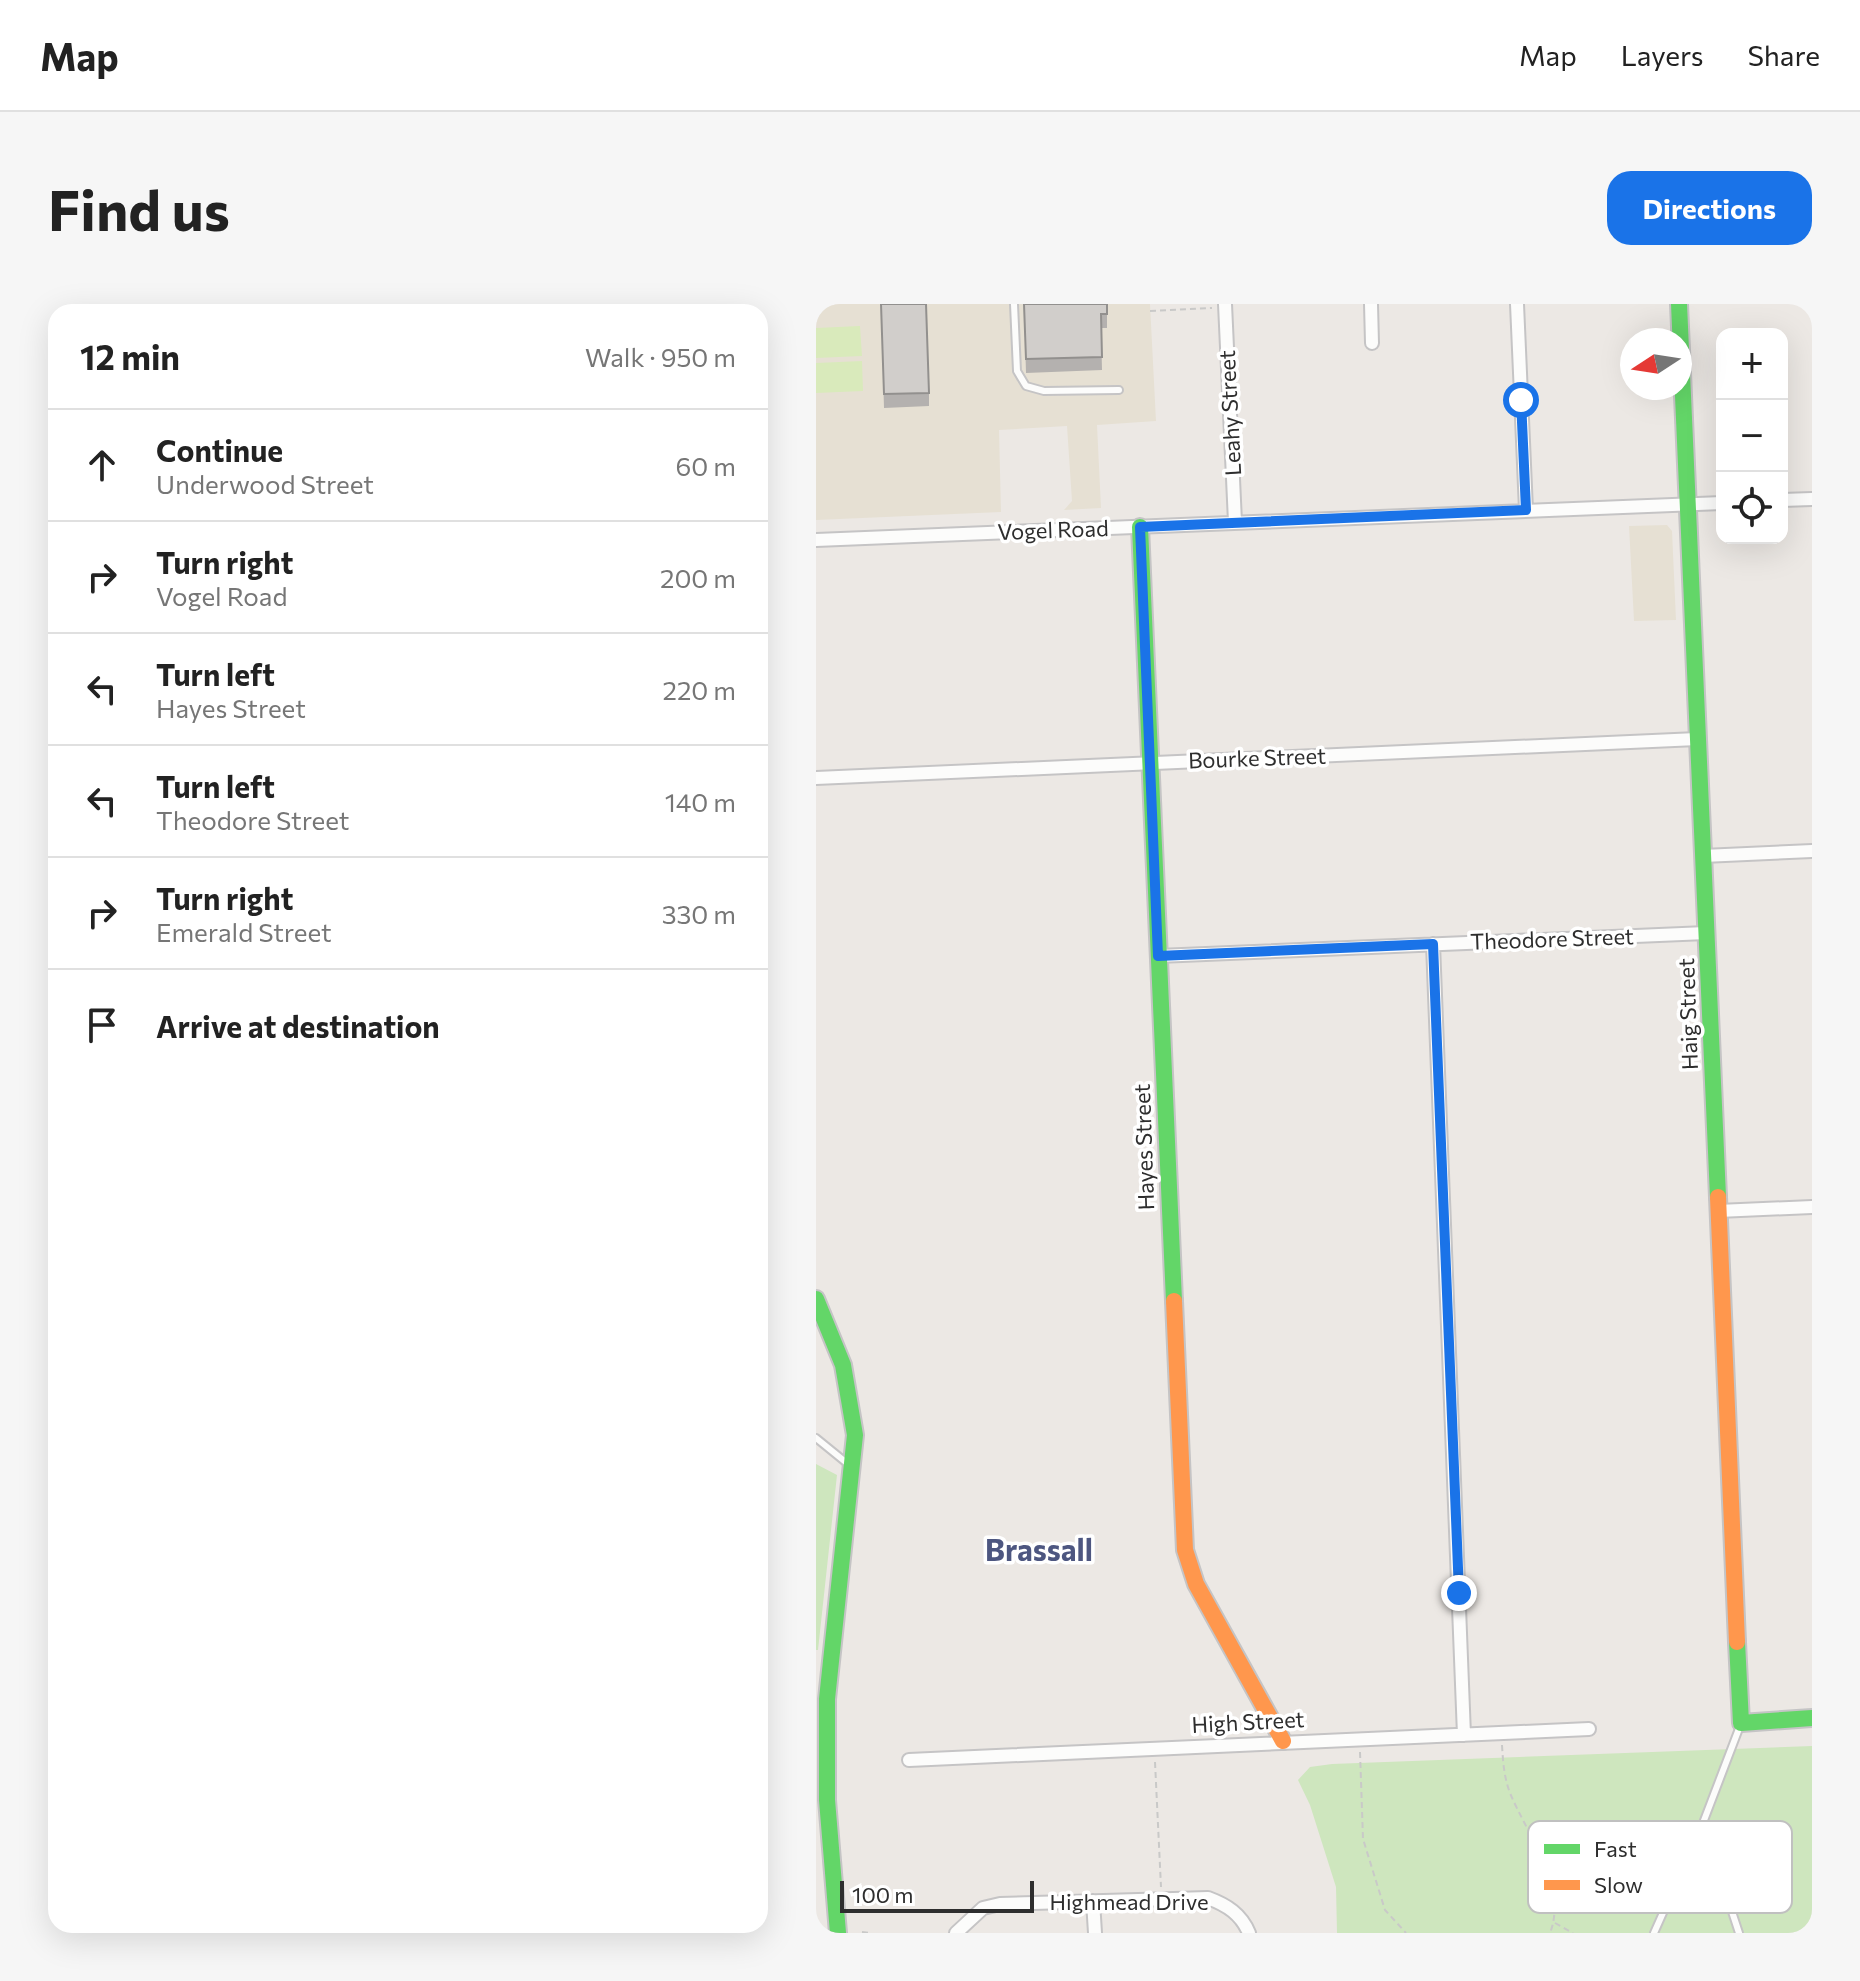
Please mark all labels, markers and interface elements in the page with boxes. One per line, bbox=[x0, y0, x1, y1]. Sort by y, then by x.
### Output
text: Map bbox=[40, 32, 119, 79]
text: Map bbox=[1519, 38, 1577, 72]
text: Layers bbox=[1621, 38, 1703, 72]
text: Share bbox=[1747, 38, 1820, 72]
button: Directions bbox=[1607, 171, 1812, 245]
text: Find us bbox=[48, 174, 230, 243]
north arrow bbox=[1620, 328, 1692, 400]
map controls bbox=[1716, 328, 1788, 544]
button: + bbox=[1716, 328, 1788, 400]
text: 12 min bbox=[80, 335, 180, 377]
text: Walk · 950 m bbox=[585, 341, 736, 372]
street label: Leahy Street bbox=[1213, 349, 1246, 477]
route start bbox=[1503, 382, 1539, 418]
button: − bbox=[1716, 400, 1788, 472]
text: Continue bbox=[156, 431, 283, 468]
icon: ahead bbox=[80, 443, 124, 487]
text: 60 m bbox=[676, 450, 736, 481]
text: Underwood Street bbox=[156, 468, 374, 499]
button: locate bbox=[1716, 472, 1788, 544]
street label: Vogel Road bbox=[997, 514, 1109, 545]
text: Turn right bbox=[156, 543, 293, 580]
icon: right bbox=[80, 555, 124, 599]
text: 200 m bbox=[660, 562, 736, 593]
text: Vogel Road bbox=[156, 580, 287, 611]
text: Turn left bbox=[156, 655, 275, 692]
icon: left bbox=[80, 667, 124, 711]
text: 220 m bbox=[663, 674, 736, 705]
text: Hayes Street bbox=[156, 692, 306, 723]
street label: Bourke Street bbox=[1188, 742, 1326, 773]
text: Turn left bbox=[156, 767, 275, 804]
icon: left bbox=[80, 779, 124, 823]
text: 140 m bbox=[665, 786, 736, 817]
text: Theodore Street bbox=[156, 804, 350, 835]
text: Turn right bbox=[156, 879, 293, 916]
icon: right bbox=[80, 891, 124, 935]
text: 330 m bbox=[662, 898, 736, 929]
text: Emerald Street bbox=[156, 916, 332, 947]
street label: Theodore Street bbox=[1470, 922, 1634, 955]
street label: Haig Street bbox=[1672, 958, 1703, 1070]
icon: arrive bbox=[80, 1003, 124, 1047]
text: Arrive at destination bbox=[156, 1007, 440, 1044]
street label: Hayes Street bbox=[1128, 1083, 1159, 1211]
district label: Brassall bbox=[985, 1530, 1093, 1567]
route end bbox=[1441, 1575, 1477, 1611]
street label: High Street bbox=[1191, 1705, 1305, 1738]
legend bbox=[1528, 1821, 1792, 1913]
text: Fast bbox=[1594, 1835, 1637, 1862]
text: Slow bbox=[1594, 1871, 1643, 1898]
scale bar bbox=[840, 1877, 1034, 1913]
text: 100 m bbox=[852, 1881, 914, 1908]
street label: Highmead Drive bbox=[1049, 1888, 1209, 1915]

